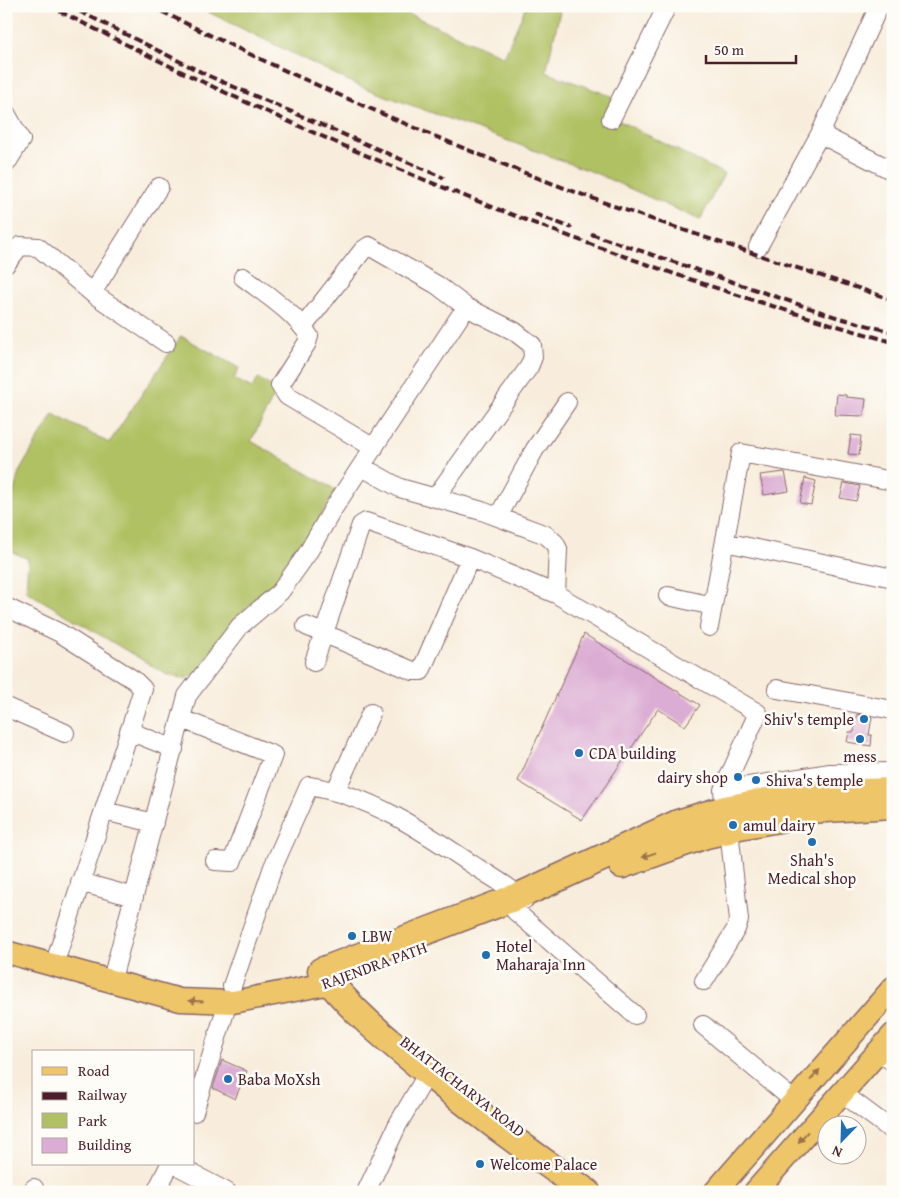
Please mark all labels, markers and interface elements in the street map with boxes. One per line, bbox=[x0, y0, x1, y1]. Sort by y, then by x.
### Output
scale bar bbox=[706, 32, 796, 64]
text: 50 m bbox=[714, 39, 745, 60]
place label: Shiv's temple bbox=[764, 707, 854, 731]
marker: Shiv's temple bbox=[858, 713, 870, 725]
marker: mess bbox=[854, 733, 866, 745]
place label: CDA building bbox=[589, 741, 676, 765]
place label: mess bbox=[843, 744, 877, 768]
marker: CDA building bbox=[573, 747, 585, 759]
place label: dairy shop bbox=[657, 765, 728, 789]
place label: Shiva's temple bbox=[766, 768, 863, 792]
marker: dairy shop bbox=[732, 771, 744, 783]
marker: Shiva's temple bbox=[750, 774, 762, 786]
place label: amul dairy bbox=[743, 813, 815, 837]
marker: amul dairy bbox=[727, 819, 739, 831]
marker: Shah's Medical shop bbox=[806, 836, 818, 848]
place label: Shah's Medical shop bbox=[768, 848, 857, 890]
one-way arrow bbox=[641, 851, 656, 859]
place label: LBW bbox=[362, 924, 393, 948]
marker: LBW bbox=[346, 930, 358, 942]
place label: Hotel Maharaja Inn bbox=[496, 934, 586, 976]
street label: RAJENDRA PATH bbox=[318, 935, 431, 995]
marker: Hotel Maharaja Inn bbox=[480, 949, 492, 961]
one-way arrow bbox=[188, 996, 204, 1004]
street label: BHATTACHARYA ROAD bbox=[395, 1030, 531, 1143]
legend bbox=[32, 1050, 195, 1166]
text: Road bbox=[78, 1060, 109, 1081]
place label: Baba MoXsh bbox=[238, 1067, 321, 1091]
one-way arrow bbox=[810, 1068, 821, 1081]
marker: Baba MoXsh bbox=[222, 1073, 234, 1085]
text: Railway bbox=[78, 1084, 128, 1105]
text: Park bbox=[78, 1110, 107, 1131]
north arrow bbox=[816, 1116, 866, 1166]
one-way arrow bbox=[797, 1131, 809, 1143]
text: Building bbox=[78, 1134, 132, 1155]
text: N bbox=[828, 1141, 845, 1163]
place label: Welcome Palace bbox=[490, 1152, 597, 1176]
marker: Welcome Palace bbox=[474, 1158, 486, 1170]

